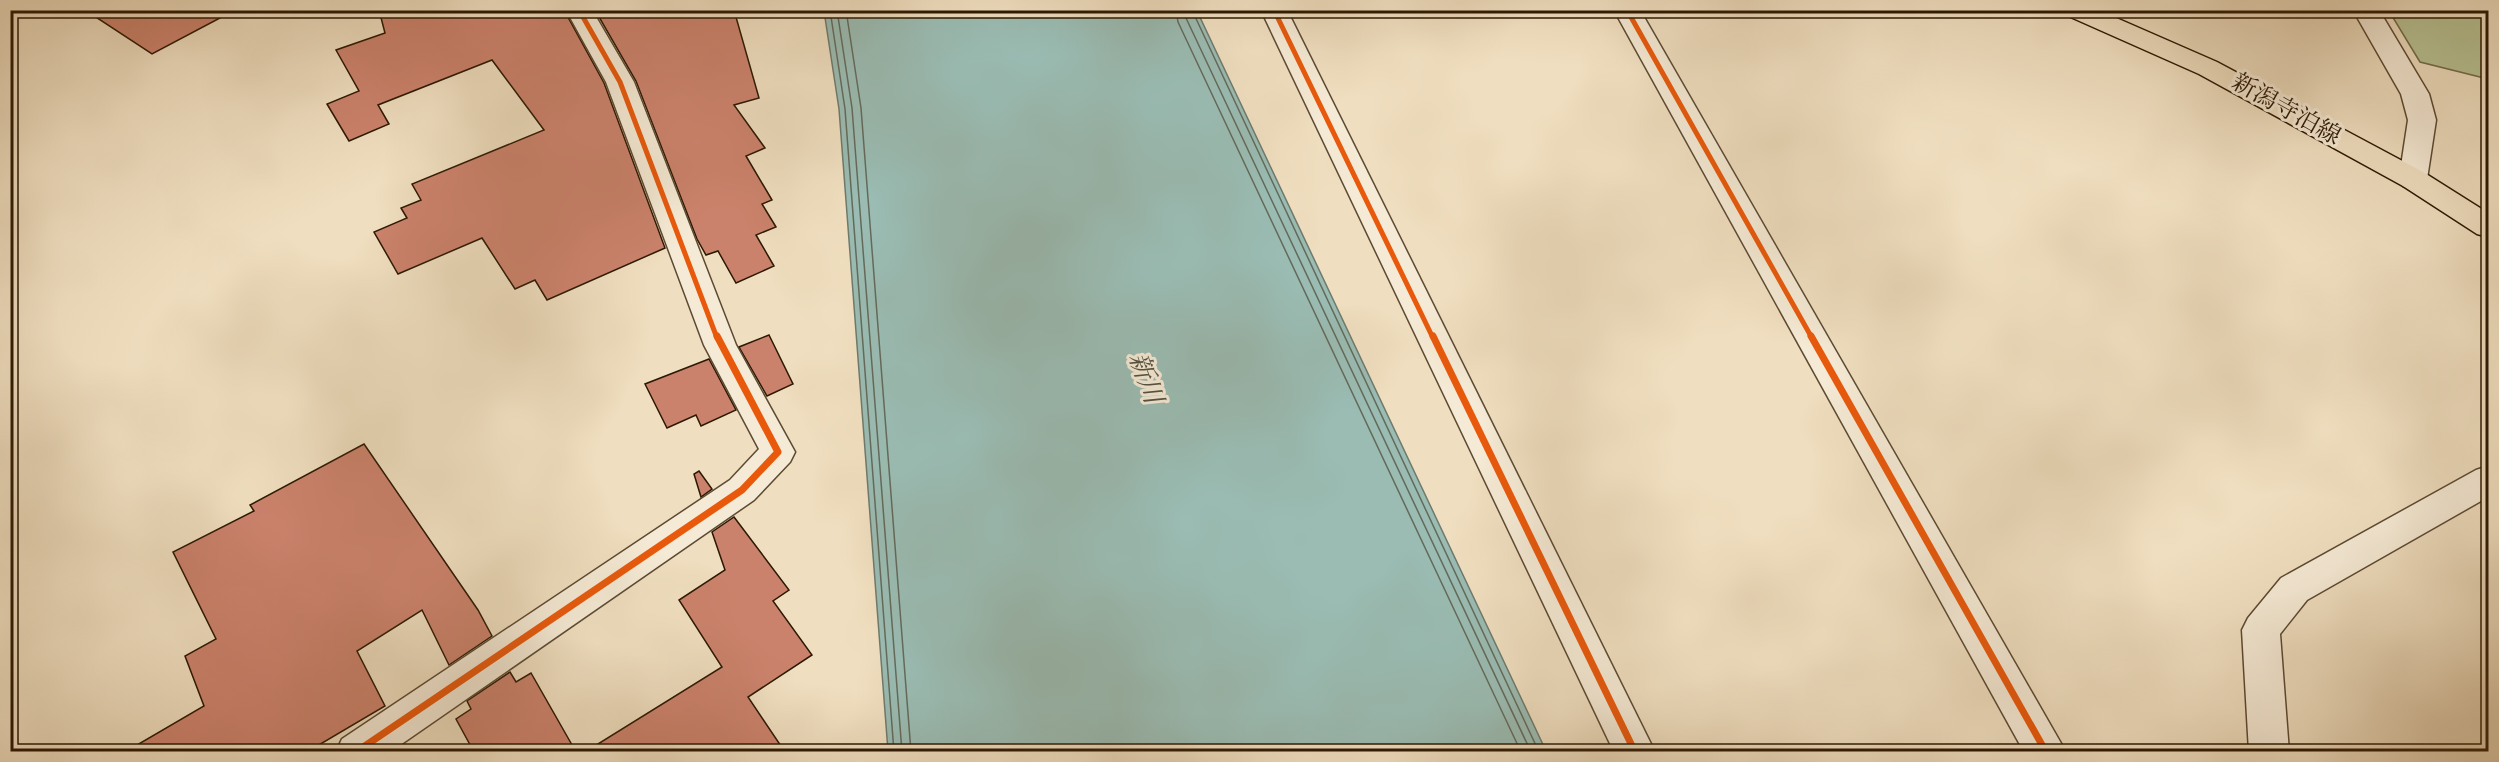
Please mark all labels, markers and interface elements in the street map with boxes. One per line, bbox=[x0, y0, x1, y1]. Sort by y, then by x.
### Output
street label: 新潟寺泊線 bbox=[2226, 67, 2346, 153]
water label: 新川 bbox=[1121, 348, 1170, 411]

